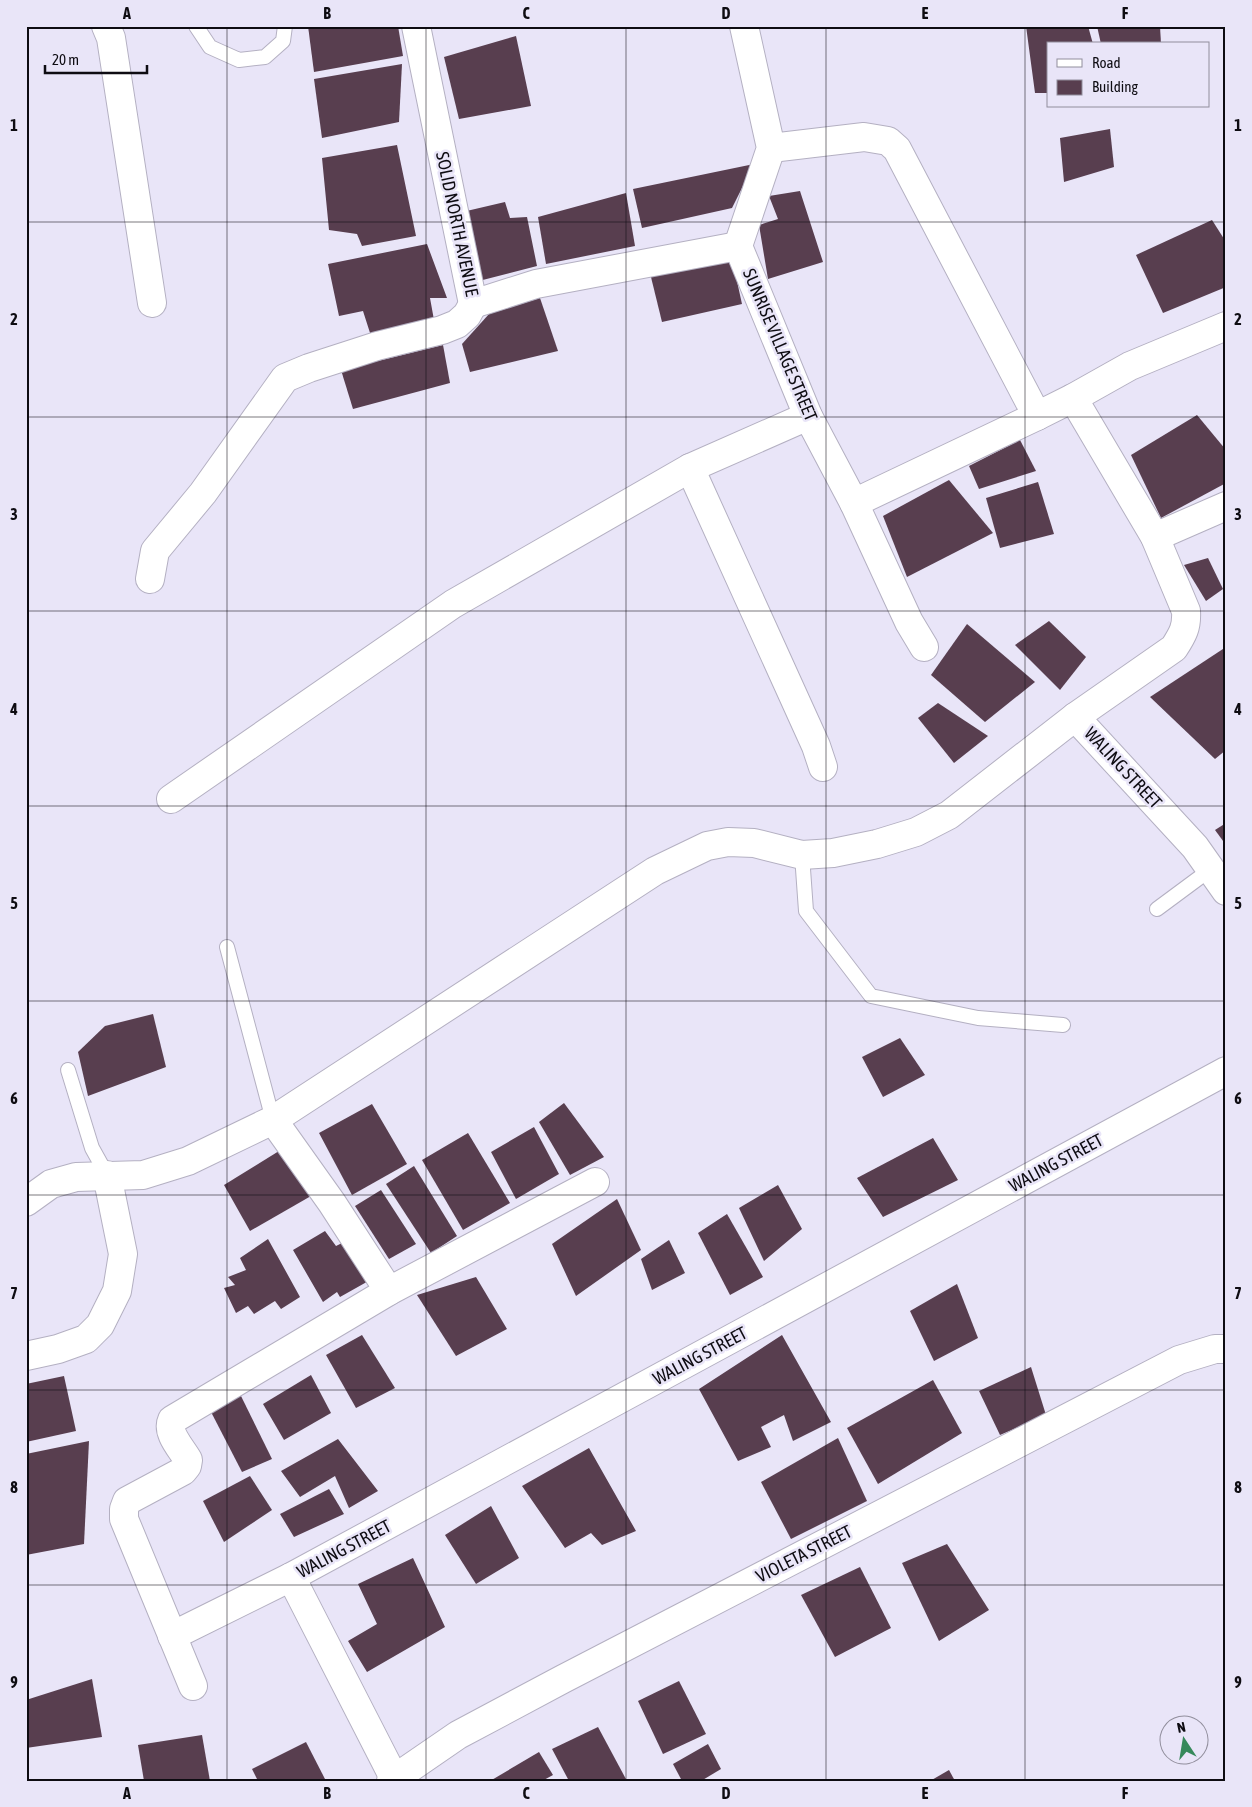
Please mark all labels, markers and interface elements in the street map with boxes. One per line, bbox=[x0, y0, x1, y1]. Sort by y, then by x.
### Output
text: A bbox=[122, 4, 131, 22]
text: B bbox=[323, 4, 331, 22]
text: C bbox=[522, 4, 530, 22]
text: D bbox=[722, 4, 731, 22]
text: E bbox=[922, 4, 929, 22]
text: F bbox=[1122, 4, 1129, 22]
scale bar bbox=[45, 42, 148, 74]
legend bbox=[1047, 42, 1210, 108]
text: 20 m bbox=[52, 51, 79, 68]
text: Road bbox=[1092, 54, 1121, 71]
text: Building bbox=[1092, 78, 1138, 95]
text: 1 bbox=[10, 116, 18, 134]
text: 1 bbox=[1234, 116, 1242, 134]
street label: SOLID NORTH AVENUE bbox=[432, 150, 483, 298]
street label: SUNRISE VILLAGE STREET bbox=[739, 265, 822, 424]
text: 2 bbox=[10, 310, 18, 328]
text: 2 bbox=[1234, 310, 1242, 328]
text: 3 bbox=[10, 505, 18, 523]
text: 3 bbox=[1234, 505, 1242, 523]
text: 4 bbox=[9, 700, 18, 718]
text: 4 bbox=[1233, 700, 1242, 718]
street label: WALING STREET bbox=[1080, 723, 1166, 813]
text: 5 bbox=[10, 894, 18, 912]
text: 5 bbox=[1234, 894, 1242, 912]
text: 6 bbox=[10, 1089, 18, 1107]
text: 6 bbox=[1234, 1089, 1242, 1107]
street label: WALING STREET bbox=[1005, 1129, 1106, 1196]
text: 7 bbox=[10, 1284, 18, 1302]
text: 7 bbox=[1234, 1284, 1242, 1302]
street label: WALING STREET bbox=[649, 1322, 750, 1389]
text: 8 bbox=[10, 1478, 18, 1496]
text: 8 bbox=[1234, 1478, 1242, 1496]
street label: WALING STREET bbox=[293, 1515, 394, 1582]
street label: VIOLETA STREET bbox=[752, 1520, 855, 1587]
text: 9 bbox=[10, 1673, 18, 1691]
text: 9 bbox=[1234, 1673, 1242, 1691]
north arrow bbox=[1160, 1714, 1210, 1764]
text: N bbox=[1176, 1719, 1187, 1736]
text: A bbox=[122, 1784, 131, 1802]
text: B bbox=[323, 1784, 331, 1802]
text: C bbox=[522, 1784, 530, 1802]
text: D bbox=[722, 1784, 731, 1802]
text: E bbox=[922, 1784, 929, 1802]
text: F bbox=[1122, 1784, 1129, 1802]

